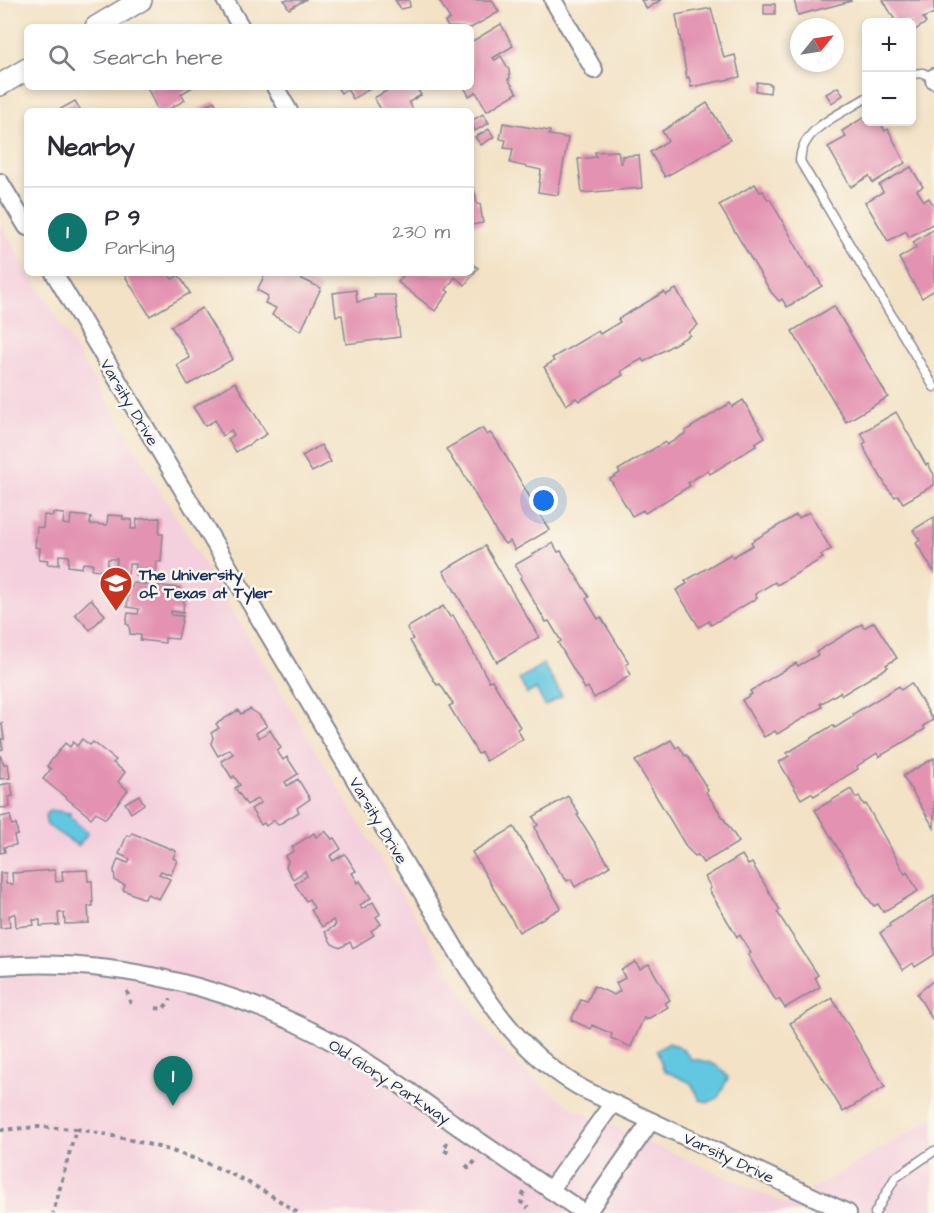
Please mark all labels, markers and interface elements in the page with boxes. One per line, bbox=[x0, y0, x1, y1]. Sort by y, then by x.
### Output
north arrow bbox=[790, 18, 844, 72]
map controls bbox=[862, 18, 916, 126]
button: + bbox=[862, 18, 916, 72]
search box bbox=[24, 24, 474, 90]
icon: search bbox=[45, 41, 78, 74]
text: Search here bbox=[93, 42, 223, 73]
button: − bbox=[862, 72, 916, 126]
text: Nearby bbox=[48, 129, 135, 165]
text: P 9 bbox=[105, 203, 140, 234]
text: 1 bbox=[66, 218, 69, 246]
text: 230 m bbox=[392, 218, 450, 246]
text: Parking bbox=[105, 234, 175, 262]
street label: Varsity Drive bbox=[94, 355, 164, 451]
your location bbox=[529, 486, 558, 515]
place label: The University of Texas at Tyler bbox=[138, 564, 273, 605]
school or university icon: The University of Texas at Tyler bbox=[98, 565, 134, 612]
street label: Varsity Drive bbox=[343, 773, 413, 869]
street label: Old Glory Parkway bbox=[324, 1034, 455, 1131]
pin: 1 bbox=[154, 1056, 192, 1106]
street label: Varsity Drive bbox=[679, 1127, 778, 1190]

